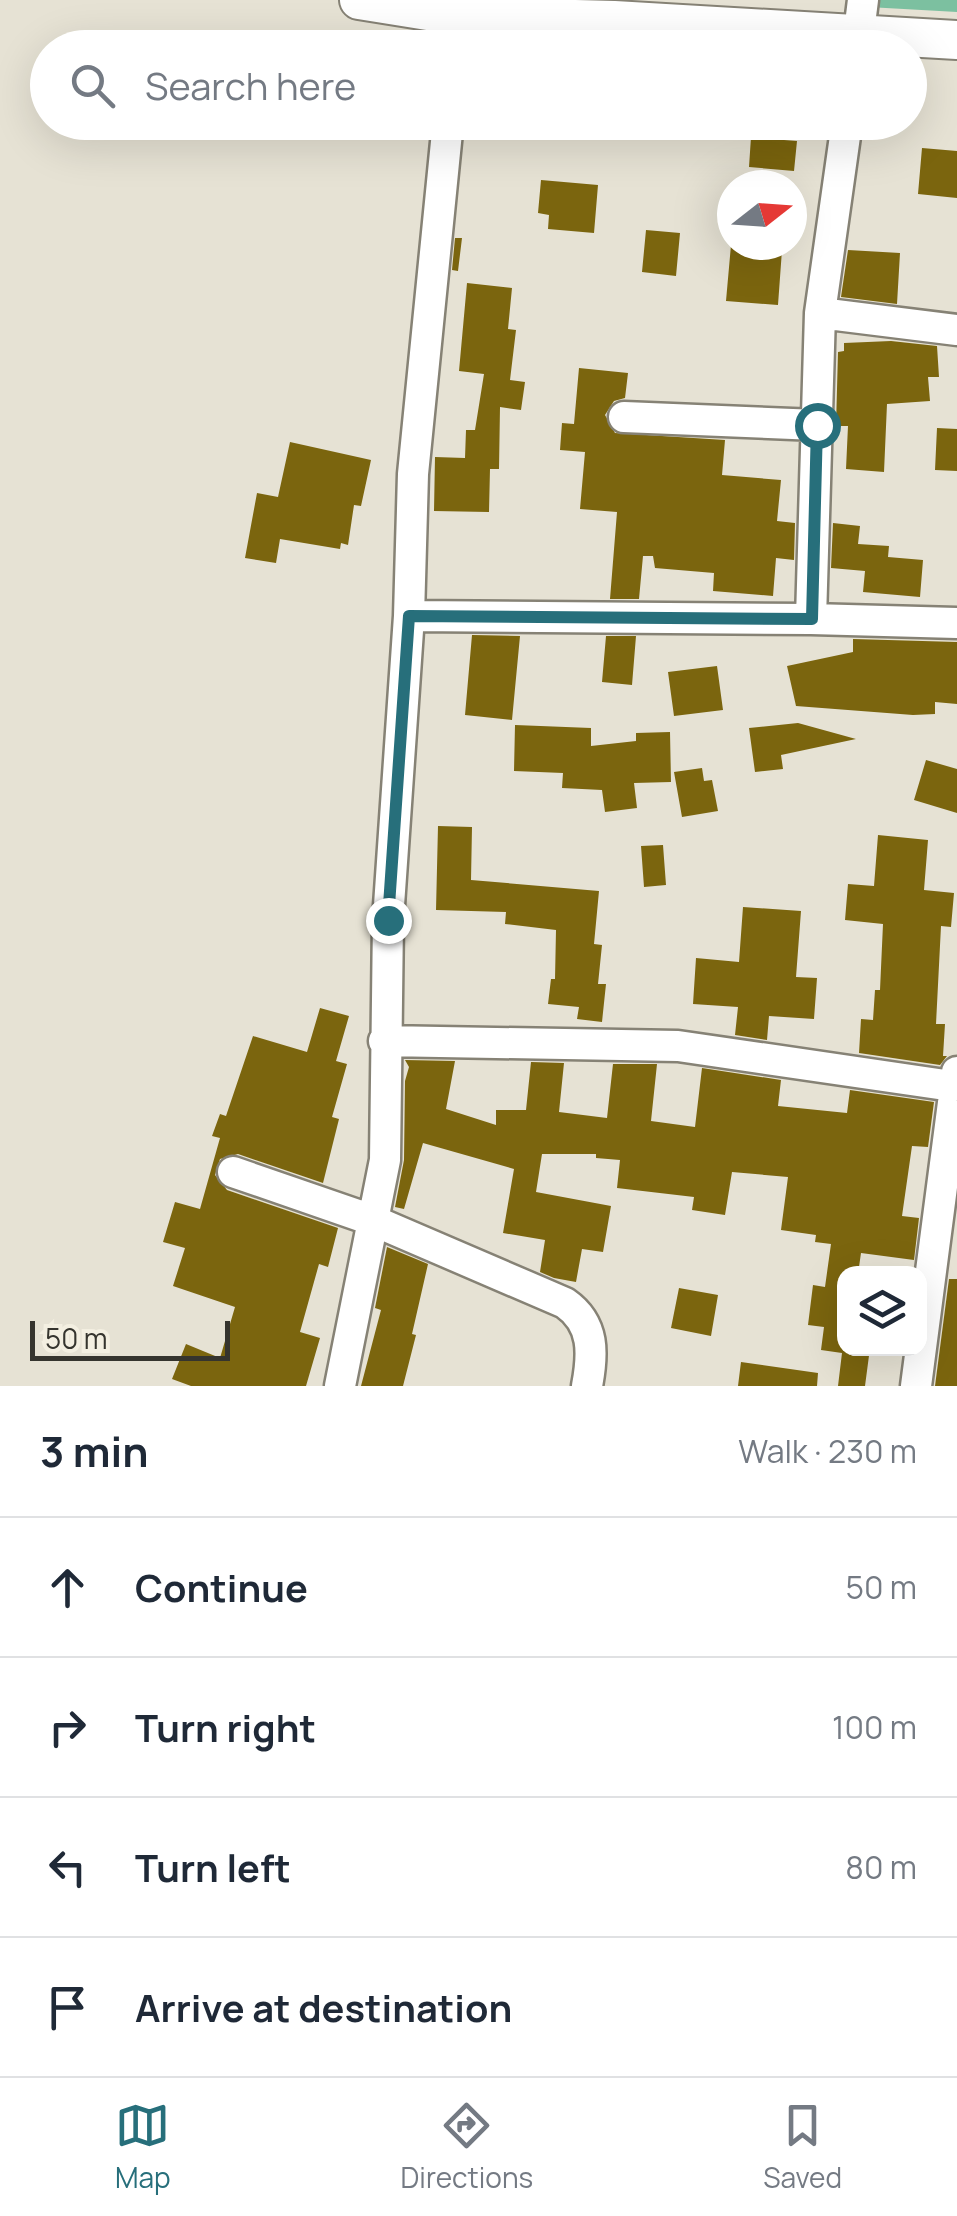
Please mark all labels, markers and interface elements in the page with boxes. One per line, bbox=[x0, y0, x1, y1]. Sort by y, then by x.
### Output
search box bbox=[30, 30, 927, 140]
icon: search bbox=[65, 58, 120, 113]
text: Search here bbox=[145, 59, 356, 111]
north arrow bbox=[717, 170, 807, 260]
route start bbox=[795, 403, 841, 449]
route end bbox=[366, 898, 412, 944]
map controls bbox=[837, 1266, 927, 1356]
button: layers bbox=[837, 1266, 927, 1356]
scale bar bbox=[30, 1316, 230, 1360]
text: 50 m bbox=[45, 1319, 108, 1357]
text: 3 min bbox=[40, 1422, 149, 1480]
text: Walk · 230 m bbox=[738, 1429, 917, 1473]
icon: ahead bbox=[40, 1560, 95, 1615]
text: Continue bbox=[135, 1561, 308, 1613]
text: 50 m bbox=[845, 1565, 917, 1609]
icon: right bbox=[40, 1700, 95, 1755]
text: Turn right bbox=[135, 1701, 316, 1753]
text: 100 m bbox=[832, 1705, 917, 1749]
icon: left bbox=[40, 1840, 95, 1895]
text: Turn left bbox=[135, 1841, 291, 1893]
text: 80 m bbox=[845, 1845, 917, 1889]
icon: arrive bbox=[40, 1980, 95, 2035]
text: Arrive at destination bbox=[135, 1981, 512, 2033]
tab: Map bbox=[115, 2098, 171, 2196]
tab: Directions bbox=[401, 2098, 533, 2196]
tab: Saved bbox=[763, 2098, 842, 2196]

